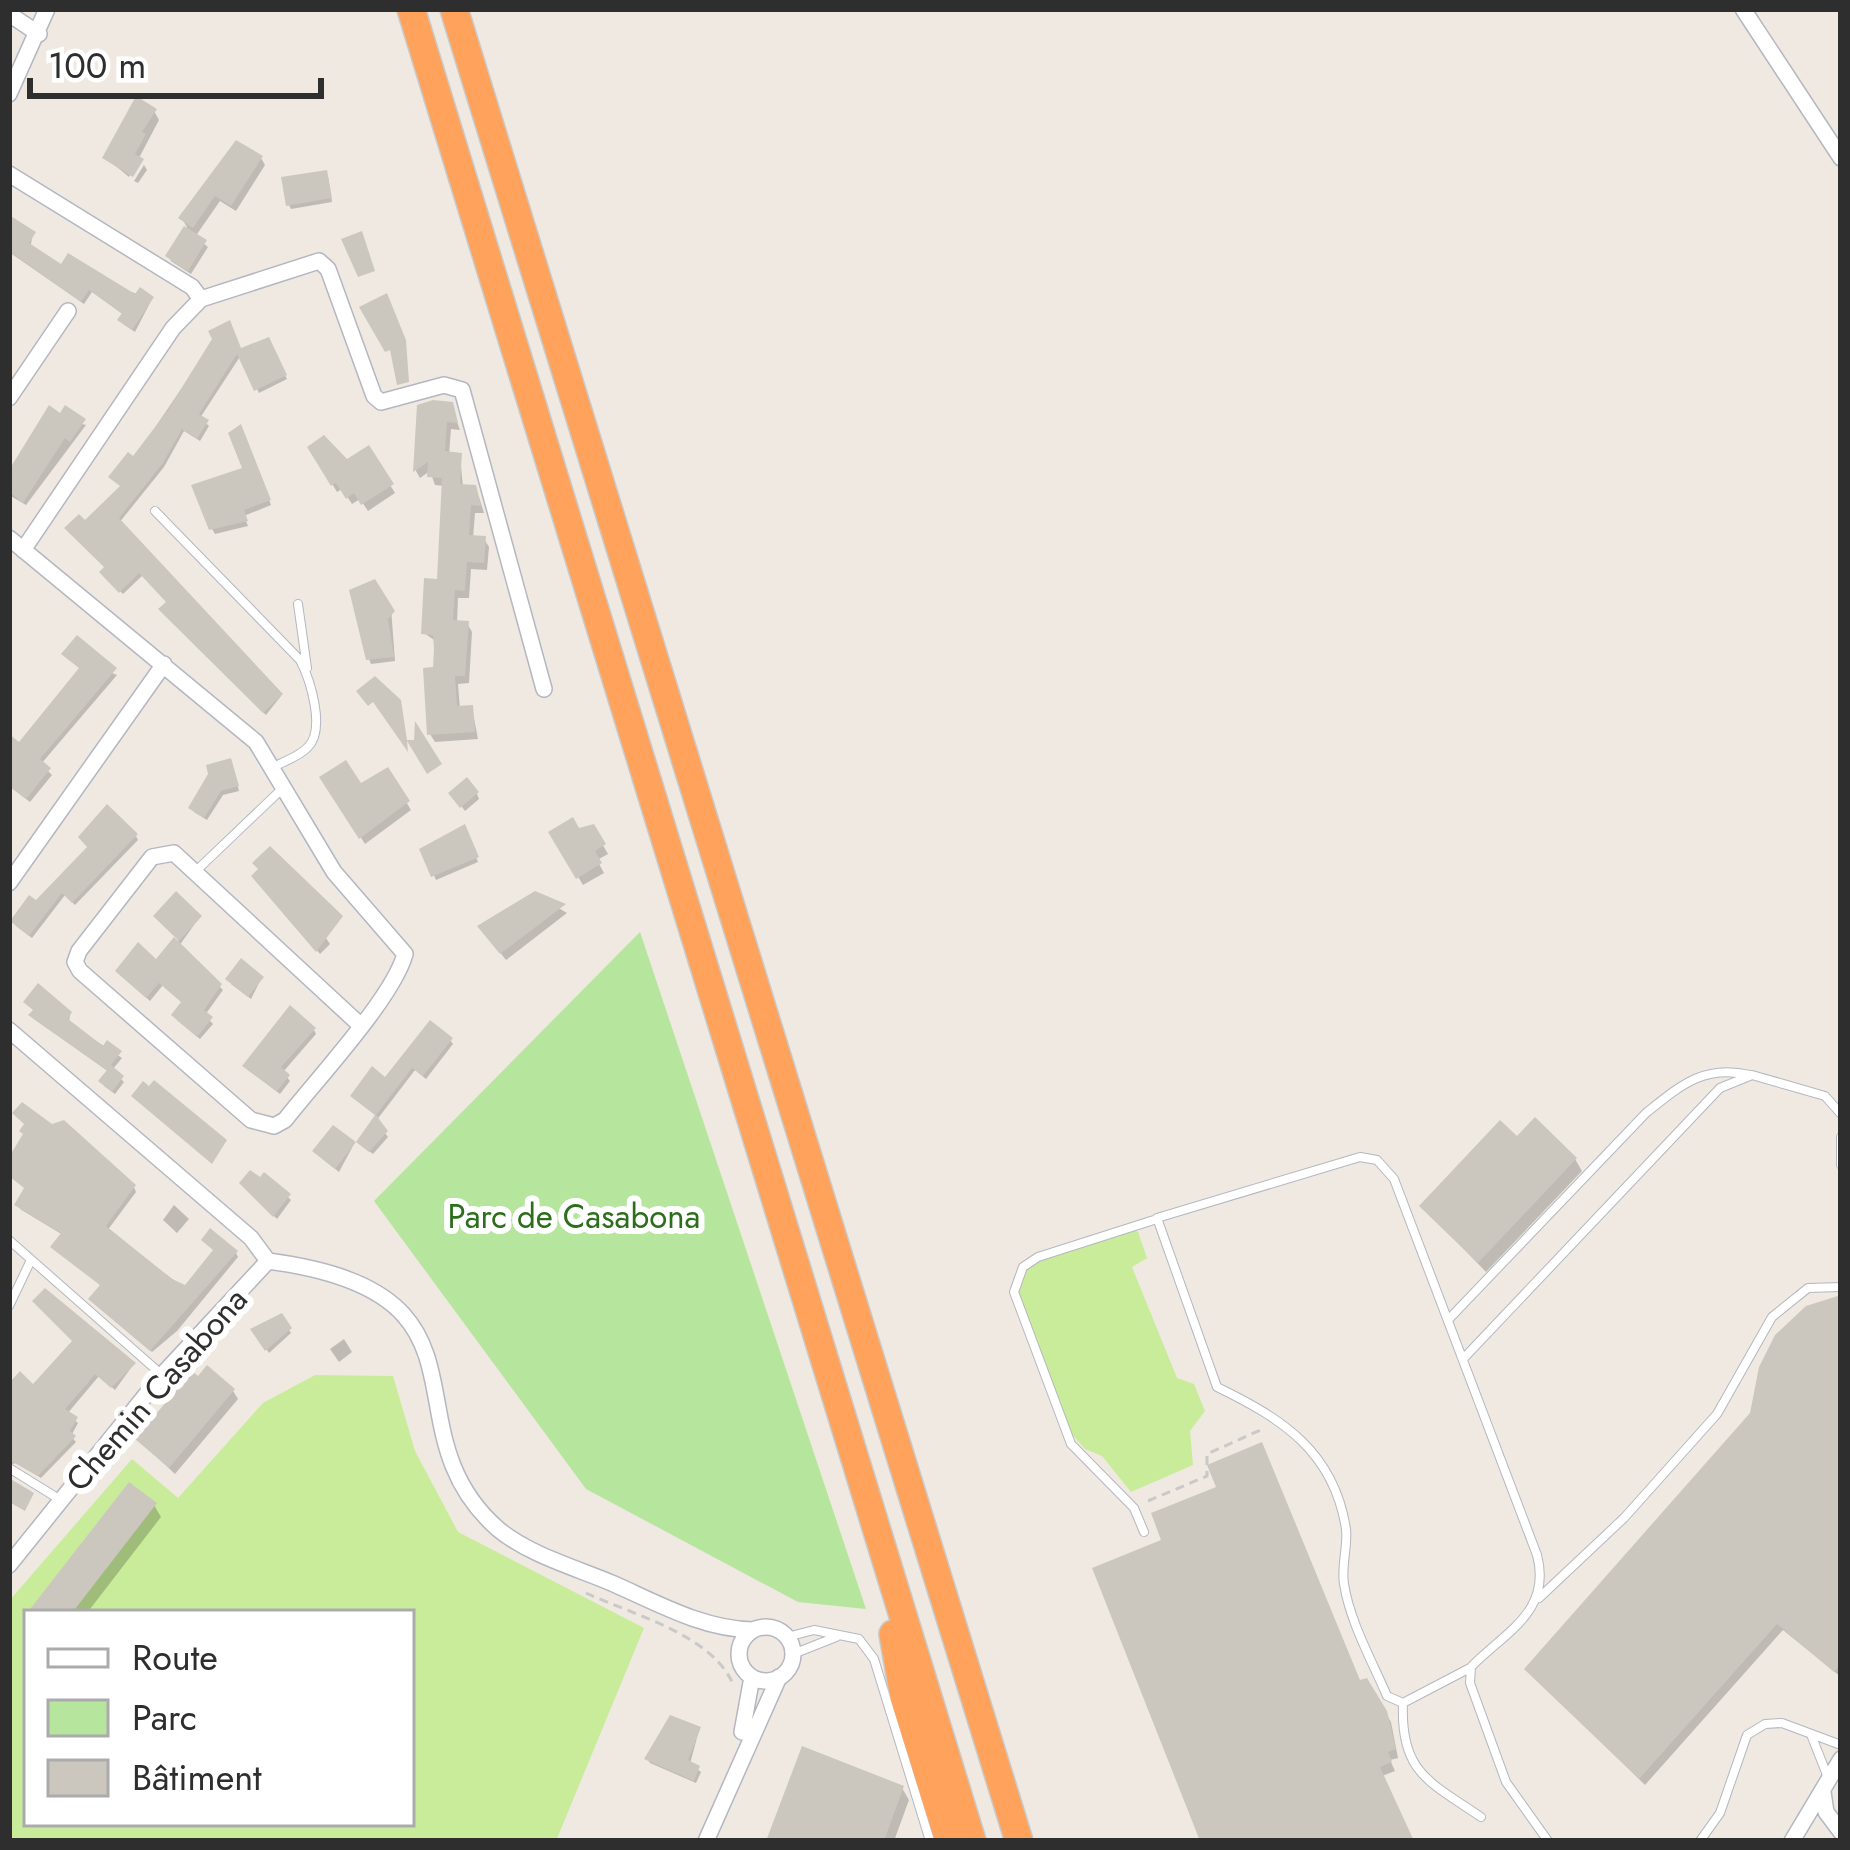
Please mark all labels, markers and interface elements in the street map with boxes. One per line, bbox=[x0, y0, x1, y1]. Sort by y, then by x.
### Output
scale bar bbox=[30, 24, 321, 98]
text: 100 m bbox=[48, 39, 146, 91]
park label: Parc de Casabona bbox=[448, 1193, 700, 1240]
street label: Chemin Casabona bbox=[55, 1277, 258, 1501]
legend bbox=[24, 1610, 414, 1826]
text: Route bbox=[132, 1631, 218, 1683]
text: Parc bbox=[132, 1691, 197, 1743]
text: Bâtiment bbox=[132, 1751, 262, 1803]

